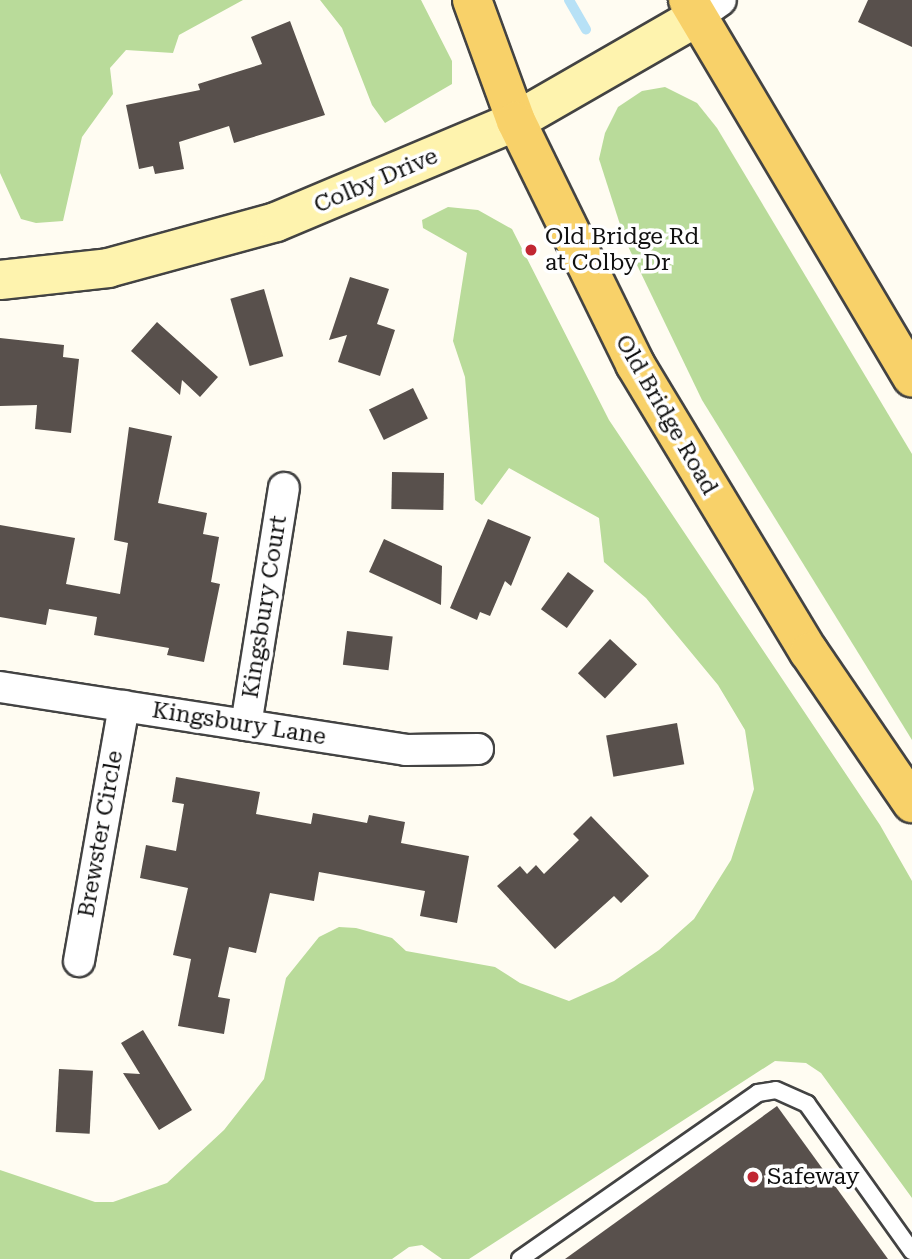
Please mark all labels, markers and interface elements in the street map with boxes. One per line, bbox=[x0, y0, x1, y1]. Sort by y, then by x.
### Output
street label: Colby Drive bbox=[310, 143, 442, 219]
place label: Old Bridge Rd at Colby Dr bbox=[545, 223, 699, 277]
marker: Old Bridge Rd at Colby Dr bbox=[523, 242, 539, 258]
street label: Old Bridge Road bbox=[609, 330, 723, 500]
street label: Kingsbury Court bbox=[237, 514, 293, 700]
street label: Kingsbury Lane bbox=[150, 697, 328, 751]
street label: Brewster Circle bbox=[73, 748, 129, 920]
place label: Safeway bbox=[767, 1163, 859, 1191]
marker: Safeway bbox=[745, 1169, 761, 1185]

